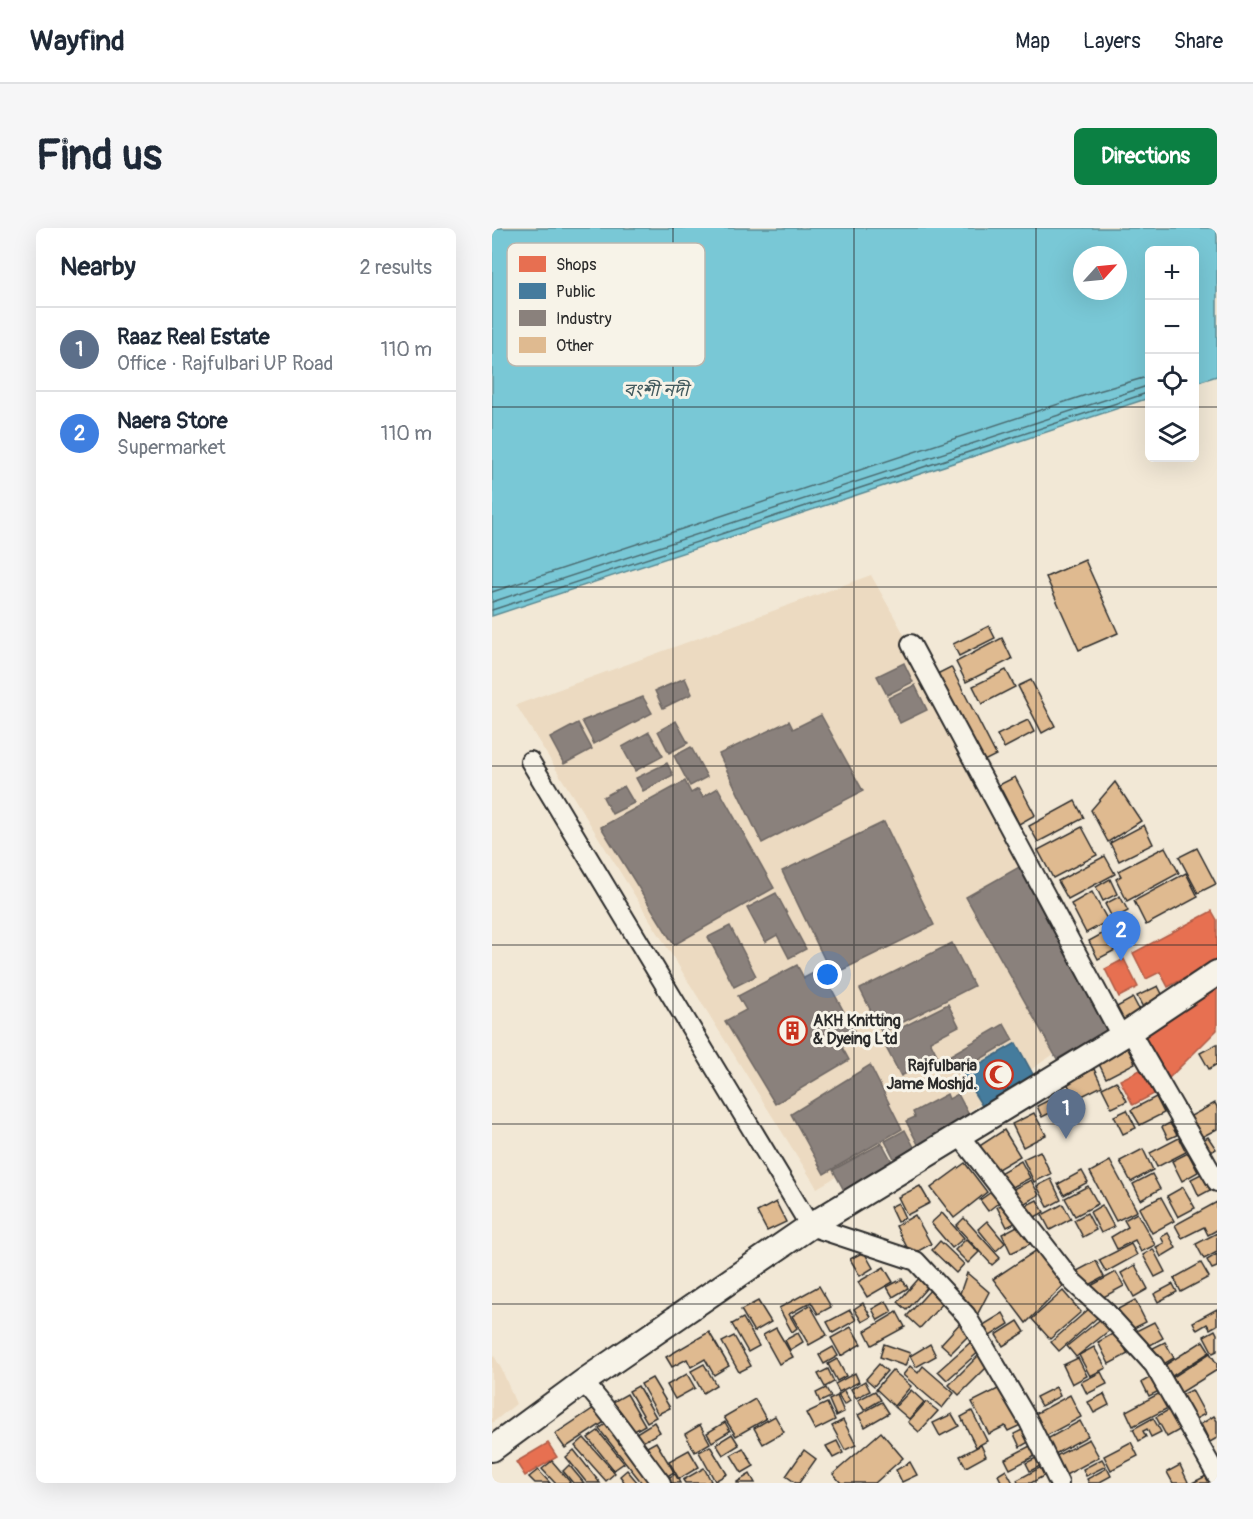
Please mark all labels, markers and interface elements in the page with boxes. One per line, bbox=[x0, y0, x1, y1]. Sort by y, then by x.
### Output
text: Wayfind bbox=[30, 24, 125, 59]
text: Map bbox=[1015, 28, 1050, 55]
text: Layers bbox=[1083, 28, 1141, 55]
text: Share bbox=[1174, 28, 1223, 55]
button: Directions bbox=[1074, 128, 1217, 185]
text: Find us bbox=[36, 130, 162, 182]
legend bbox=[507, 243, 705, 366]
north arrow bbox=[1073, 246, 1127, 300]
map controls bbox=[1145, 246, 1199, 462]
button: + bbox=[1145, 246, 1199, 300]
text: Nearby bbox=[60, 251, 136, 283]
text: 2 results bbox=[360, 255, 432, 280]
text: Shops bbox=[556, 255, 596, 275]
text: Public bbox=[556, 282, 596, 302]
button: − bbox=[1145, 300, 1199, 354]
text: Industry bbox=[556, 309, 612, 329]
text: Raaz Real Estate bbox=[117, 323, 270, 351]
text: Other bbox=[556, 336, 594, 356]
text: 1 bbox=[76, 337, 83, 362]
text: 110 m bbox=[381, 337, 432, 362]
text: Office · Rajfulbari UP Road bbox=[117, 351, 333, 376]
button: locate bbox=[1145, 354, 1199, 408]
water label: বংশী নদী bbox=[623, 379, 692, 402]
text: Naera Store bbox=[117, 407, 228, 435]
button: layers bbox=[1145, 408, 1199, 462]
text: 2 bbox=[74, 421, 85, 446]
text: 110 m bbox=[381, 421, 432, 446]
text: Supermarket bbox=[117, 435, 226, 460]
pin: 2 bbox=[1102, 912, 1140, 961]
your location bbox=[813, 960, 842, 989]
place label: AKH Knitting & Dyeing Ltd bbox=[813, 1011, 901, 1049]
building icon: AKH Knitting & Dyeing Ltd bbox=[776, 1014, 808, 1046]
place label: Rajfulbaria Jame Moshjd. bbox=[887, 1056, 978, 1094]
mosque icon: Rajfulbaria Jame Moshjd. bbox=[982, 1059, 1014, 1091]
pin: 1 bbox=[1046, 1090, 1086, 1139]

